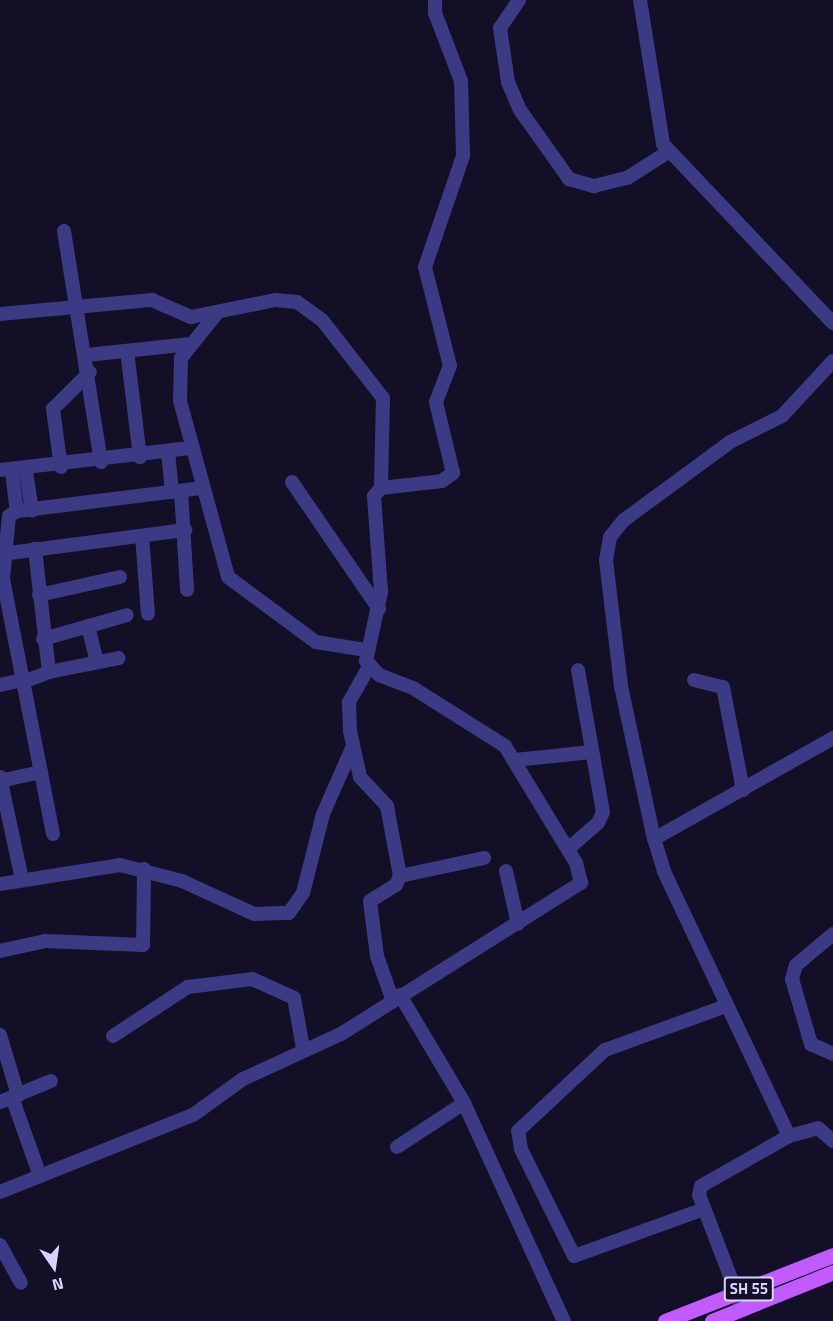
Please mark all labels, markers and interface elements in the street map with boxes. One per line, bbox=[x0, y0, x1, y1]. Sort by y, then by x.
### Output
north arrow bbox=[24, 1237, 84, 1297]
text: N bbox=[50, 1272, 66, 1297]
road number: SH 55 bbox=[724, 1277, 774, 1301]

